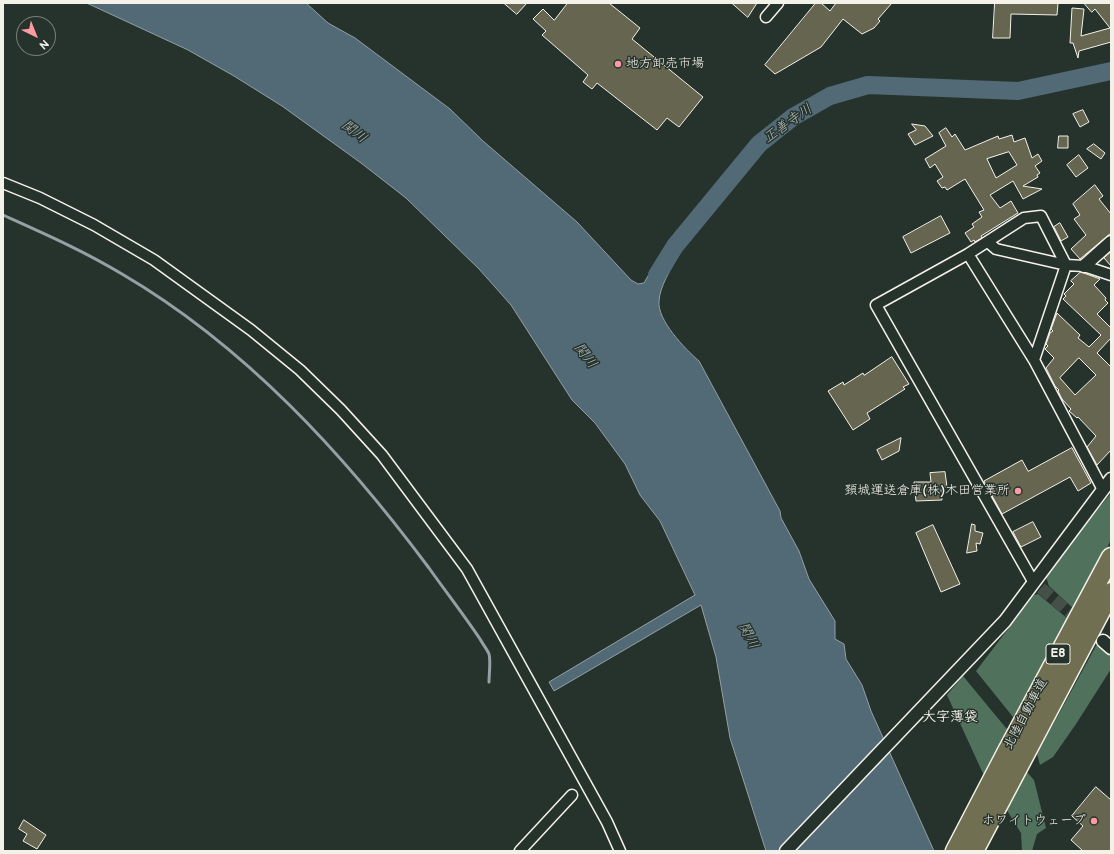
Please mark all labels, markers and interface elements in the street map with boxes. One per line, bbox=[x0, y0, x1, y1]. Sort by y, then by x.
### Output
north arrow bbox=[16, 16, 56, 56]
text: N bbox=[36, 37, 51, 52]
place label: 地方卸売市場 bbox=[626, 56, 704, 72]
marker: 地方卸売市場 bbox=[613, 59, 623, 69]
water label: 正善寺川 bbox=[760, 101, 816, 147]
water label: 関川 bbox=[338, 117, 370, 147]
water label: 関川 bbox=[570, 340, 600, 372]
place label: 頚城運送倉庫(株)木田営業所 bbox=[844, 483, 1010, 499]
marker: 頚城運送倉庫(株)木田営業所 bbox=[1013, 486, 1023, 496]
water label: 関川 bbox=[734, 620, 762, 652]
road number: E8 bbox=[1046, 644, 1070, 664]
street label: 北陸自動車道 bbox=[1001, 676, 1051, 752]
district label: 大字薄袋 bbox=[922, 709, 978, 725]
place label: ホワイトウェーブ bbox=[982, 813, 1086, 829]
marker: ホワイトウェーブ bbox=[1089, 816, 1099, 826]

